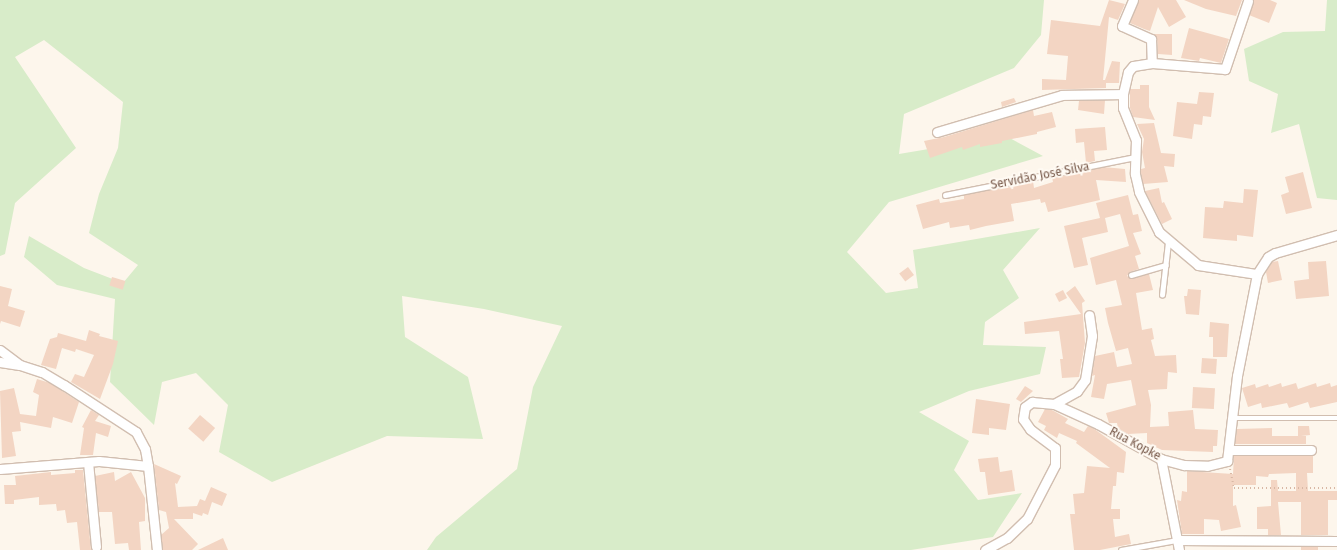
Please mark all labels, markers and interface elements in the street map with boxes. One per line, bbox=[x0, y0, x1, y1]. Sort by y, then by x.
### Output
street label: Servidão José Silva bbox=[989, 159, 1091, 193]
street label: Rua Kopke bbox=[1107, 424, 1163, 464]

